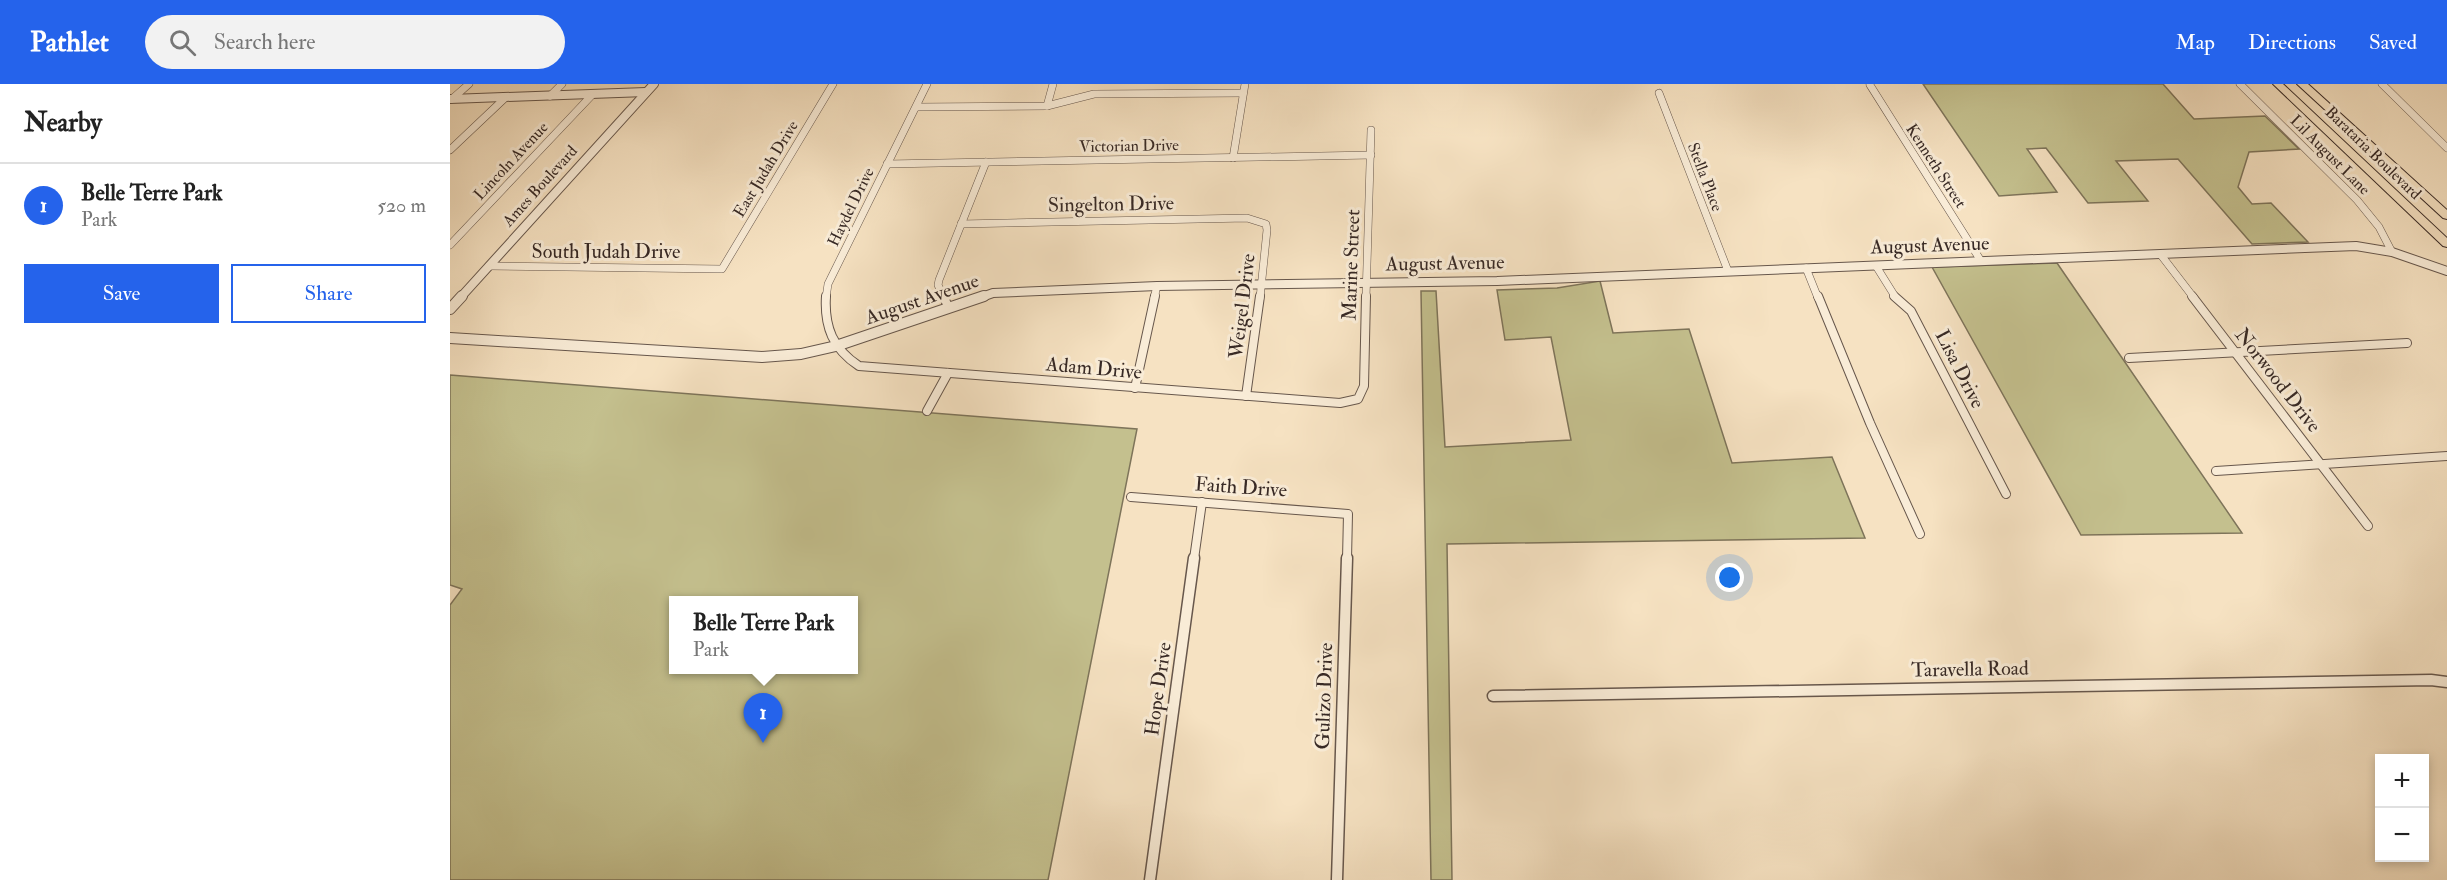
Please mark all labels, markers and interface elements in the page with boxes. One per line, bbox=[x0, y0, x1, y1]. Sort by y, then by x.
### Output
search box bbox=[145, 15, 565, 69]
text: Pathlet bbox=[30, 25, 109, 60]
icon: search bbox=[166, 26, 199, 59]
text: Search here bbox=[214, 28, 316, 56]
text: Map bbox=[2175, 29, 2215, 56]
text: Directions bbox=[2248, 29, 2336, 56]
text: Saved bbox=[2369, 29, 2417, 56]
street label: Barataria Boulevard bbox=[2321, 102, 2425, 204]
text: Nearby bbox=[24, 107, 102, 139]
street label: Lil August Lane bbox=[2286, 111, 2374, 199]
street label: Lincoln Avenue bbox=[470, 117, 553, 204]
street label: East Judah Drive bbox=[729, 117, 804, 222]
street label: Kenneth Street bbox=[1901, 120, 1971, 212]
street label: Victorian Drive bbox=[1079, 135, 1179, 157]
street label: Stella Place bbox=[1683, 140, 1727, 215]
street label: Ames Boulevard bbox=[498, 141, 582, 231]
street label: Haydel Drive bbox=[823, 164, 879, 250]
text: Belle Terre Park bbox=[81, 179, 223, 207]
street label: Singelton Drive bbox=[1048, 190, 1174, 218]
text: 1 bbox=[40, 193, 47, 218]
text: 520 m bbox=[377, 193, 426, 218]
text: Park bbox=[81, 207, 117, 232]
street label: Marine Street bbox=[1337, 208, 1365, 321]
street label: August Avenue bbox=[1869, 230, 1990, 260]
street label: South Judah Drive bbox=[532, 239, 680, 264]
street label: August Avenue bbox=[1384, 249, 1505, 277]
street label: Weigel Drive bbox=[1223, 252, 1261, 361]
button: Save bbox=[24, 264, 219, 323]
button: Share bbox=[231, 264, 426, 323]
street label: August Avenue bbox=[861, 268, 982, 330]
street label: Norwood Drive bbox=[2229, 323, 2327, 437]
street label: Lisa Drive bbox=[1930, 325, 1990, 413]
street label: Adam Drive bbox=[1044, 351, 1143, 385]
street label: Faith Drive bbox=[1194, 471, 1288, 503]
your location bbox=[1715, 563, 1744, 592]
popup bbox=[669, 596, 858, 674]
text: Belle Terre Park bbox=[693, 609, 834, 637]
text: Park bbox=[693, 637, 729, 662]
street label: Hope Drive bbox=[1139, 641, 1178, 738]
street label: Gulizo Drive bbox=[1310, 642, 1338, 750]
street label: Taravella Road bbox=[1911, 655, 2029, 683]
pin: 1 bbox=[744, 694, 782, 743]
map controls bbox=[2375, 754, 2429, 862]
button: + bbox=[2375, 754, 2429, 808]
button: − bbox=[2375, 808, 2429, 862]

